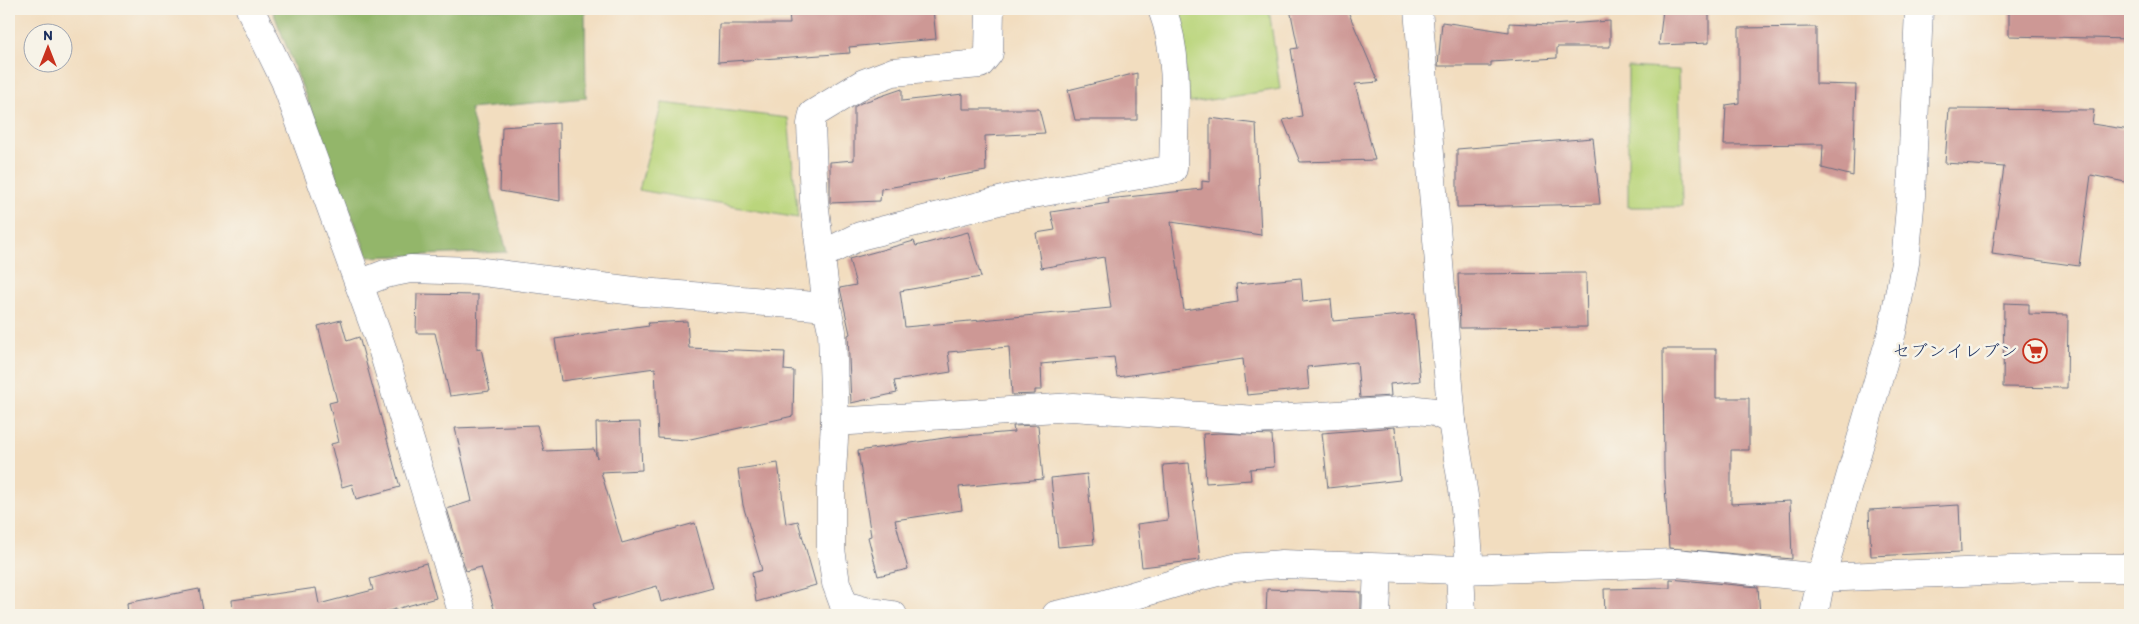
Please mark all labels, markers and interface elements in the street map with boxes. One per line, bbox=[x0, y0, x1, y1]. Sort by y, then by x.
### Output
north arrow bbox=[22, 22, 72, 72]
text: N bbox=[43, 27, 53, 44]
supermarket icon: セブンイレブン bbox=[2022, 338, 2048, 364]
place label: セブンイレブン bbox=[1892, 340, 2018, 362]

